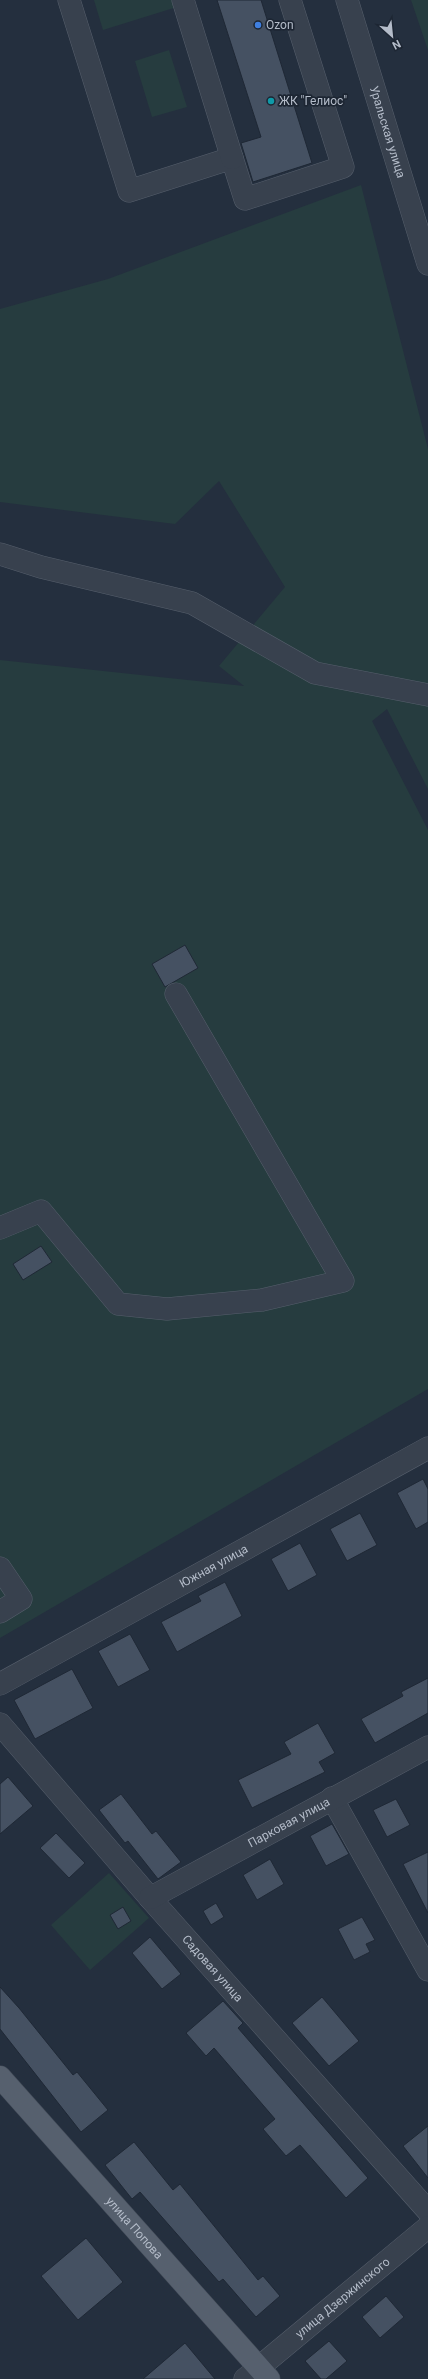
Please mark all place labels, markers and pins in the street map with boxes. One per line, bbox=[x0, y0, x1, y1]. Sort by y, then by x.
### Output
place label: Ozon bbox=[266, 18, 294, 32]
marker: Ozon bbox=[253, 20, 263, 30]
place label: ЖК "Гелиос" bbox=[279, 94, 347, 108]
marker: ЖК "Гелиос" bbox=[266, 96, 276, 106]

